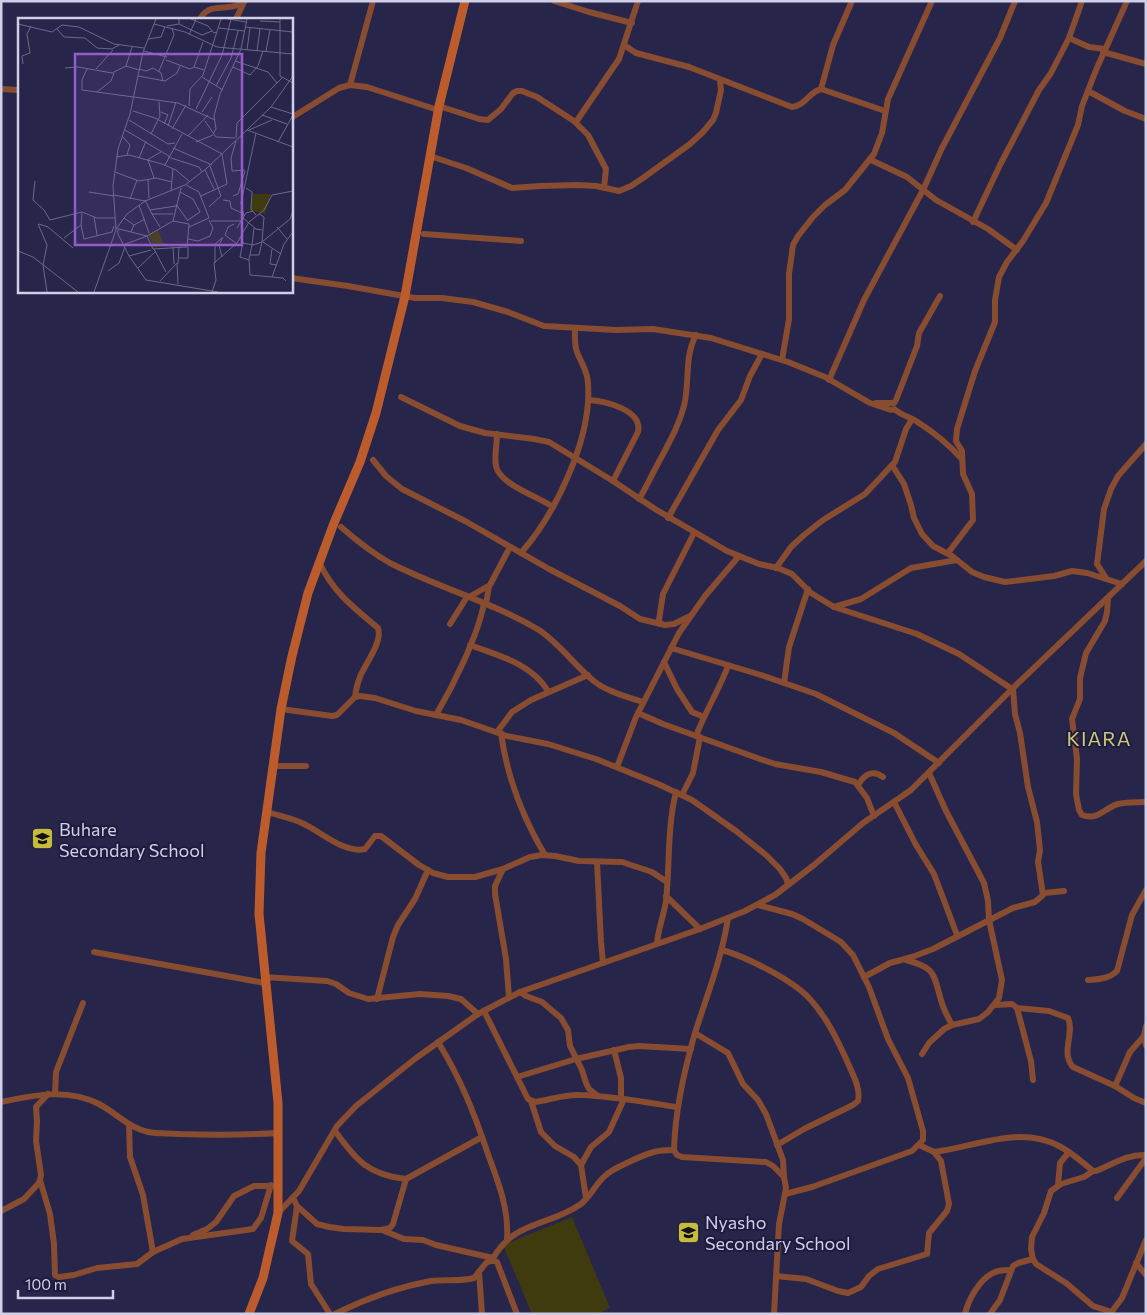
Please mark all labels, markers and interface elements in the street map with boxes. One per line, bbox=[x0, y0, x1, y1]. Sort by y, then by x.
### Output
inset map bbox=[18, 18, 292, 292]
district label: KIARA bbox=[1066, 726, 1132, 750]
place label: Buhare Secondary School bbox=[59, 818, 205, 861]
school or university icon: Buhare Secondary School bbox=[31, 827, 55, 851]
place label: Nyasho Secondary School bbox=[705, 1211, 851, 1254]
school or university icon: Nyasho Secondary School bbox=[677, 1220, 701, 1244]
scale bar bbox=[18, 1268, 112, 1300]
text: 100 m bbox=[25, 1275, 67, 1293]

